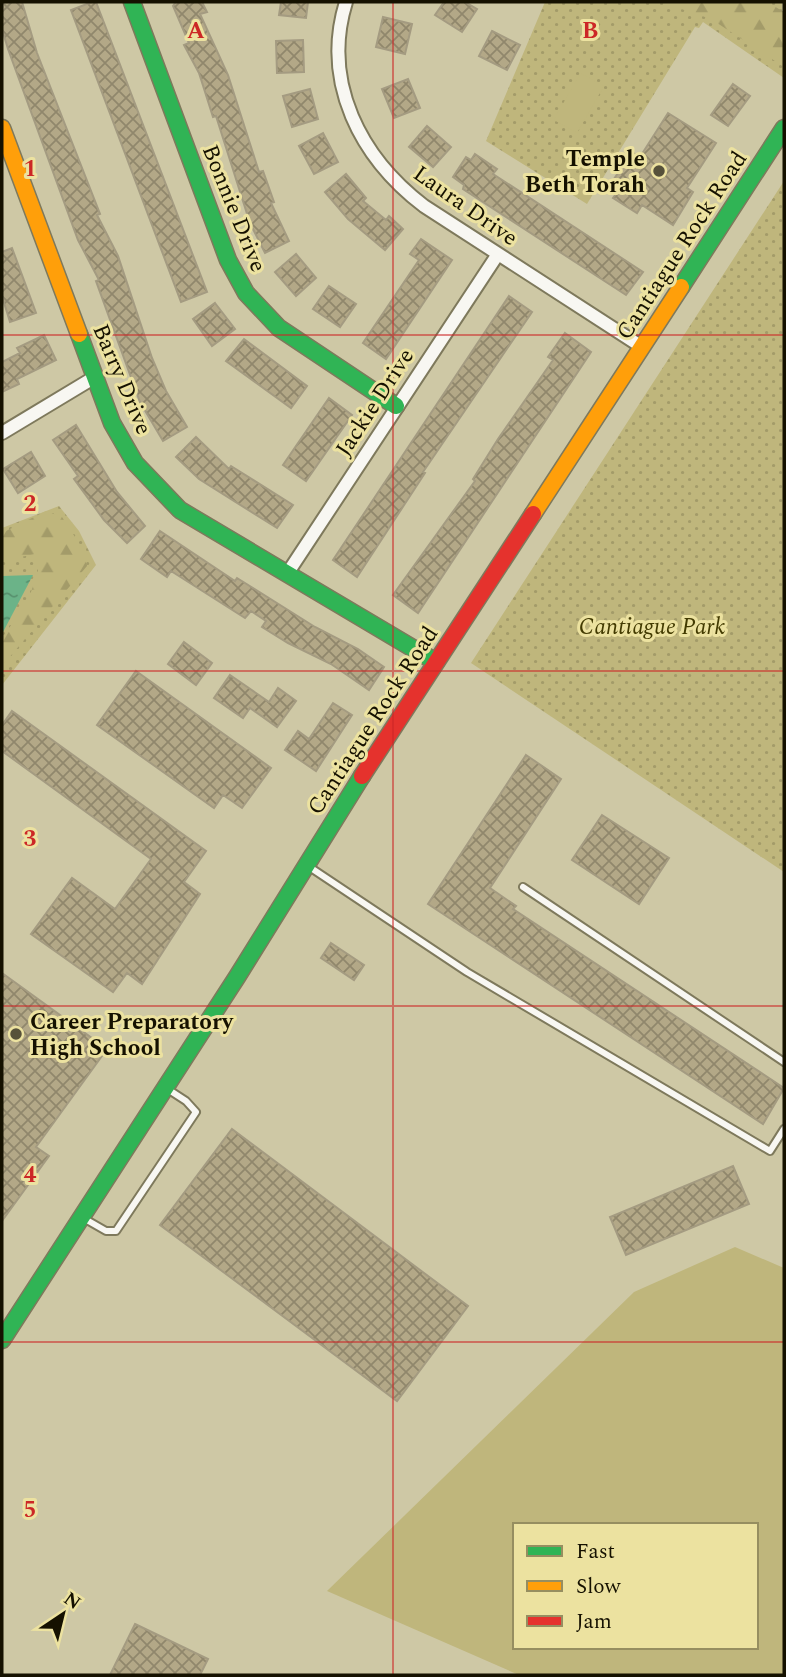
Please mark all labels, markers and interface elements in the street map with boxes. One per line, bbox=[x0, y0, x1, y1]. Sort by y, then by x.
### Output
text: A bbox=[187, 14, 205, 49]
text: B bbox=[582, 14, 598, 49]
street label: Bonnie Drive bbox=[192, 139, 275, 278]
place label: Temple Beth Torah bbox=[525, 142, 645, 203]
street label: Cantiague Rock Road bbox=[608, 144, 757, 347]
text: 1 bbox=[24, 152, 36, 187]
street label: Laura Drive bbox=[405, 157, 525, 255]
marker: Temple Beth Torah bbox=[651, 163, 667, 179]
street label: Barry Drive bbox=[83, 319, 161, 441]
street label: Jackie Drive bbox=[327, 342, 424, 464]
text: 2 bbox=[24, 487, 37, 522]
park label: Cantiague Park bbox=[579, 610, 725, 645]
street label: Cantiague Rock Road bbox=[299, 619, 448, 822]
text: 3 bbox=[24, 822, 37, 857]
place label: Career Preparatory High School bbox=[30, 1005, 234, 1066]
marker: Career Preparatory High School bbox=[8, 1026, 24, 1042]
text: 4 bbox=[24, 1158, 37, 1193]
text: 5 bbox=[24, 1493, 36, 1528]
legend bbox=[513, 1523, 758, 1649]
text: Fast bbox=[576, 1536, 615, 1568]
text: Slow bbox=[576, 1571, 622, 1603]
north arrow bbox=[28, 1579, 98, 1649]
text: N bbox=[57, 1585, 87, 1618]
text: Jam bbox=[576, 1606, 612, 1638]

